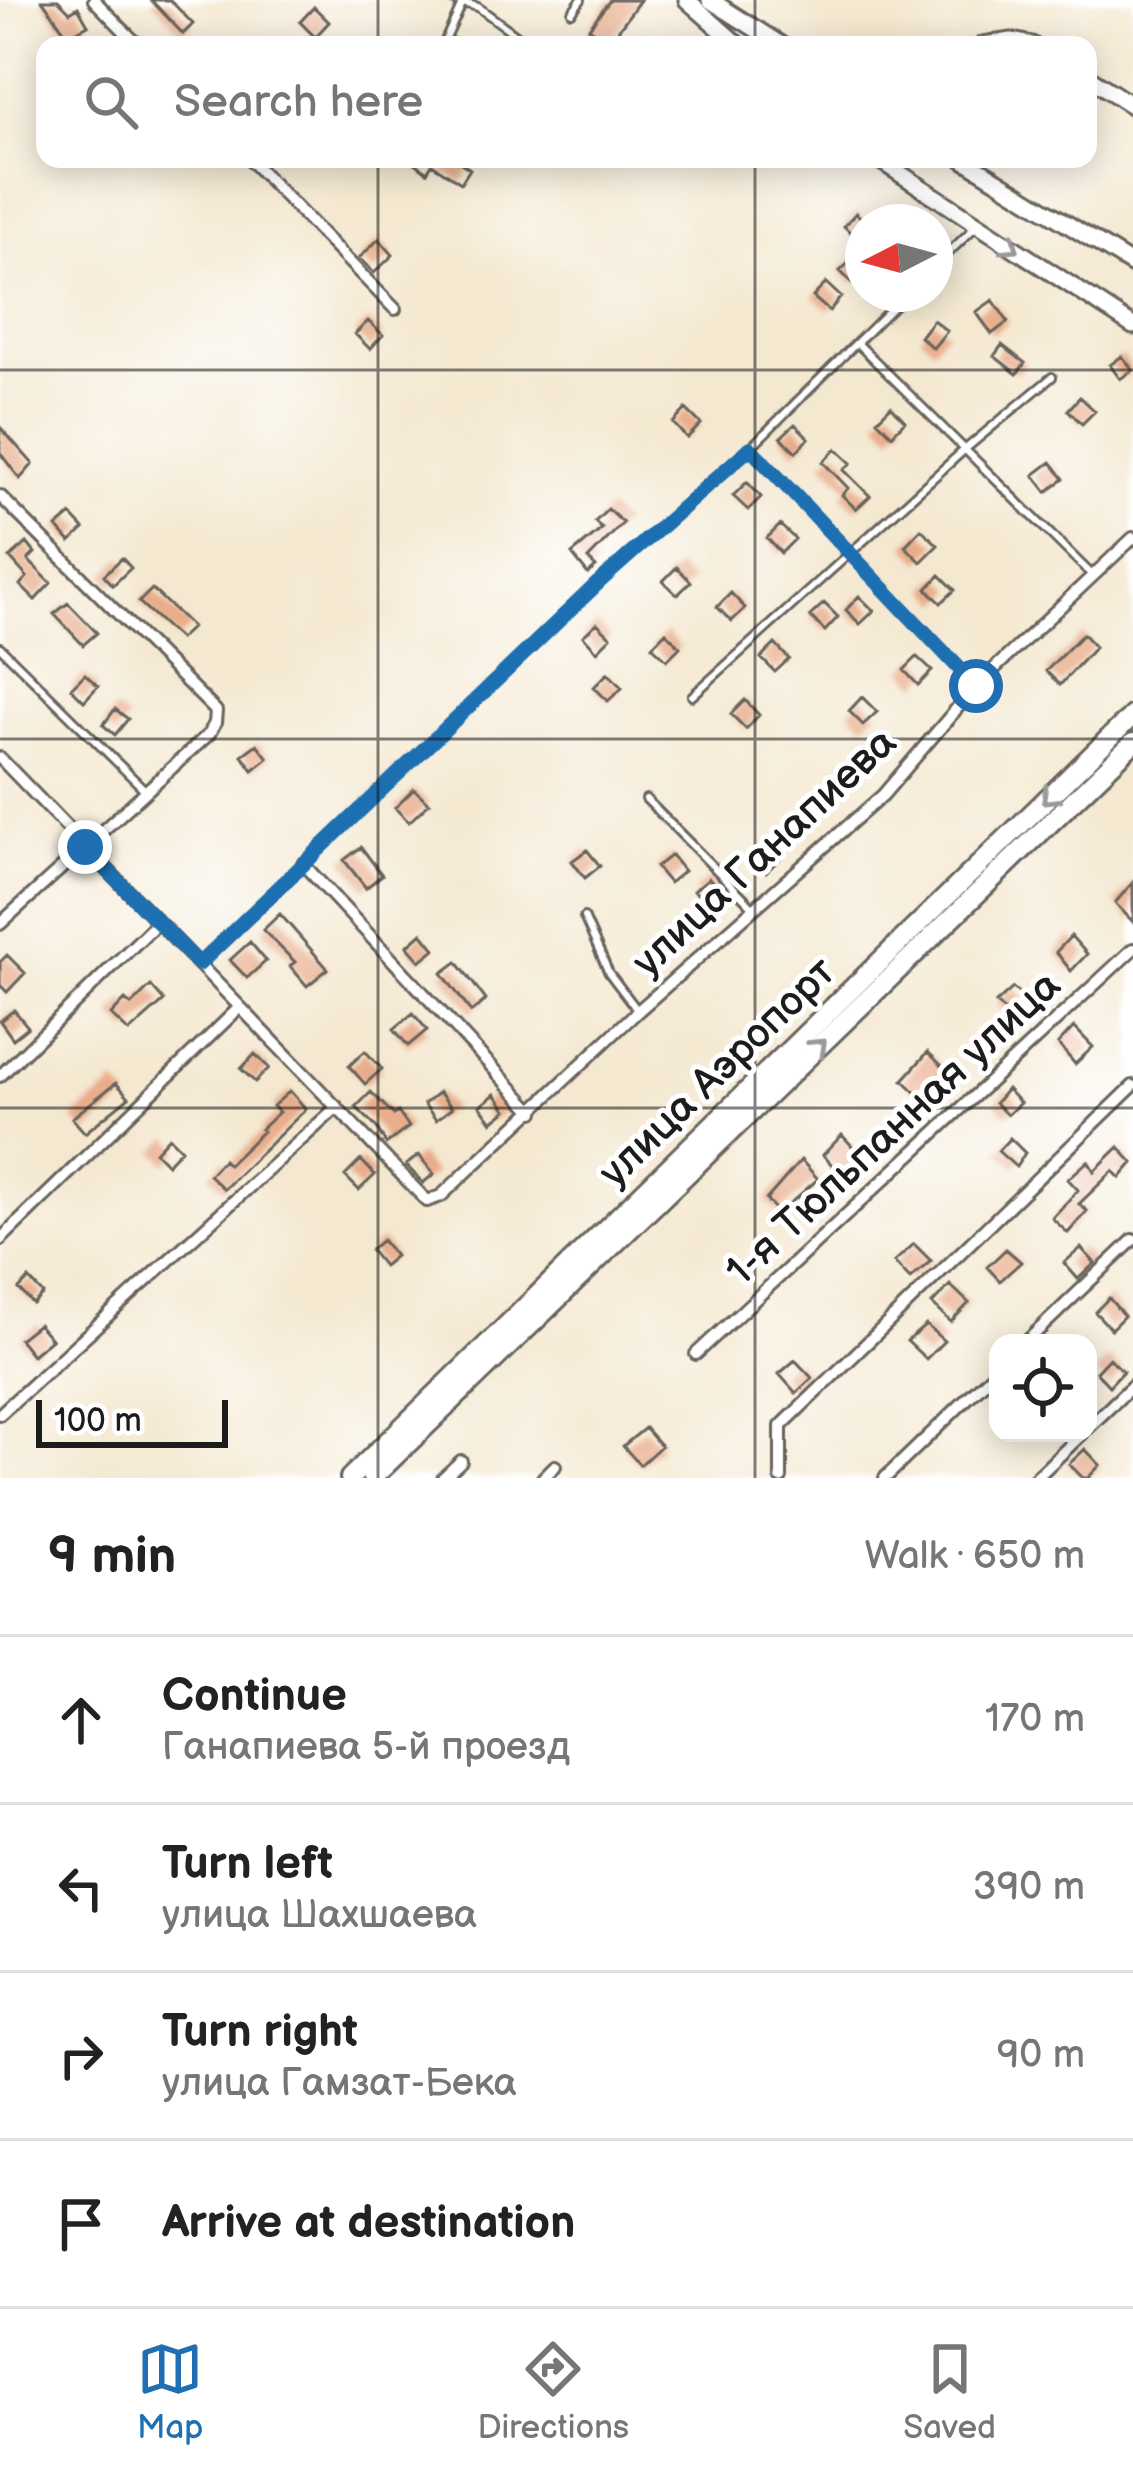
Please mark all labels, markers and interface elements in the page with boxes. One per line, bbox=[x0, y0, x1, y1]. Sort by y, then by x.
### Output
search box bbox=[36, 36, 1097, 168]
icon: search bbox=[78, 69, 144, 135]
text: Search here bbox=[174, 75, 423, 130]
north arrow bbox=[845, 204, 953, 312]
one-way arrow bbox=[998, 231, 1020, 254]
route start bbox=[949, 659, 1003, 713]
street label: улица Ганапиева bbox=[622, 717, 907, 988]
one-way arrow bbox=[1041, 782, 1063, 804]
route end bbox=[58, 820, 112, 874]
street label: улица Аэропорт bbox=[589, 947, 847, 1198]
street label: 1-я Тюльпанная улица bbox=[716, 961, 1072, 1297]
one-way arrow bbox=[805, 1039, 827, 1061]
map controls bbox=[989, 1334, 1097, 1442]
button: locate bbox=[989, 1334, 1097, 1442]
scale bar bbox=[36, 1394, 228, 1447]
text: 100 m bbox=[54, 1401, 142, 1441]
text: 9 min bbox=[48, 1526, 176, 1587]
text: Walk · 650 m bbox=[864, 1533, 1085, 1580]
text: Continue bbox=[162, 1669, 347, 1724]
icon: ahead bbox=[48, 1687, 114, 1753]
text: 170 m bbox=[985, 1696, 1085, 1743]
text: Ганапиева 5-й проезд bbox=[162, 1724, 570, 1771]
text: Turn left bbox=[162, 1837, 333, 1892]
icon: left bbox=[48, 1855, 114, 1921]
text: 390 m bbox=[973, 1864, 1085, 1911]
text: улица Шахшаева bbox=[162, 1892, 477, 1939]
text: Turn right bbox=[162, 2005, 358, 2060]
icon: right bbox=[48, 2023, 114, 2089]
text: 90 m bbox=[997, 2032, 1085, 2079]
text: улица Гамзат-Бека bbox=[162, 2060, 517, 2107]
icon: arrive bbox=[48, 2191, 114, 2257]
text: Arrive at destination bbox=[162, 2196, 575, 2251]
tab: Map bbox=[137, 2336, 203, 2448]
tab: Directions bbox=[478, 2336, 629, 2448]
tab: Saved bbox=[903, 2336, 996, 2448]

